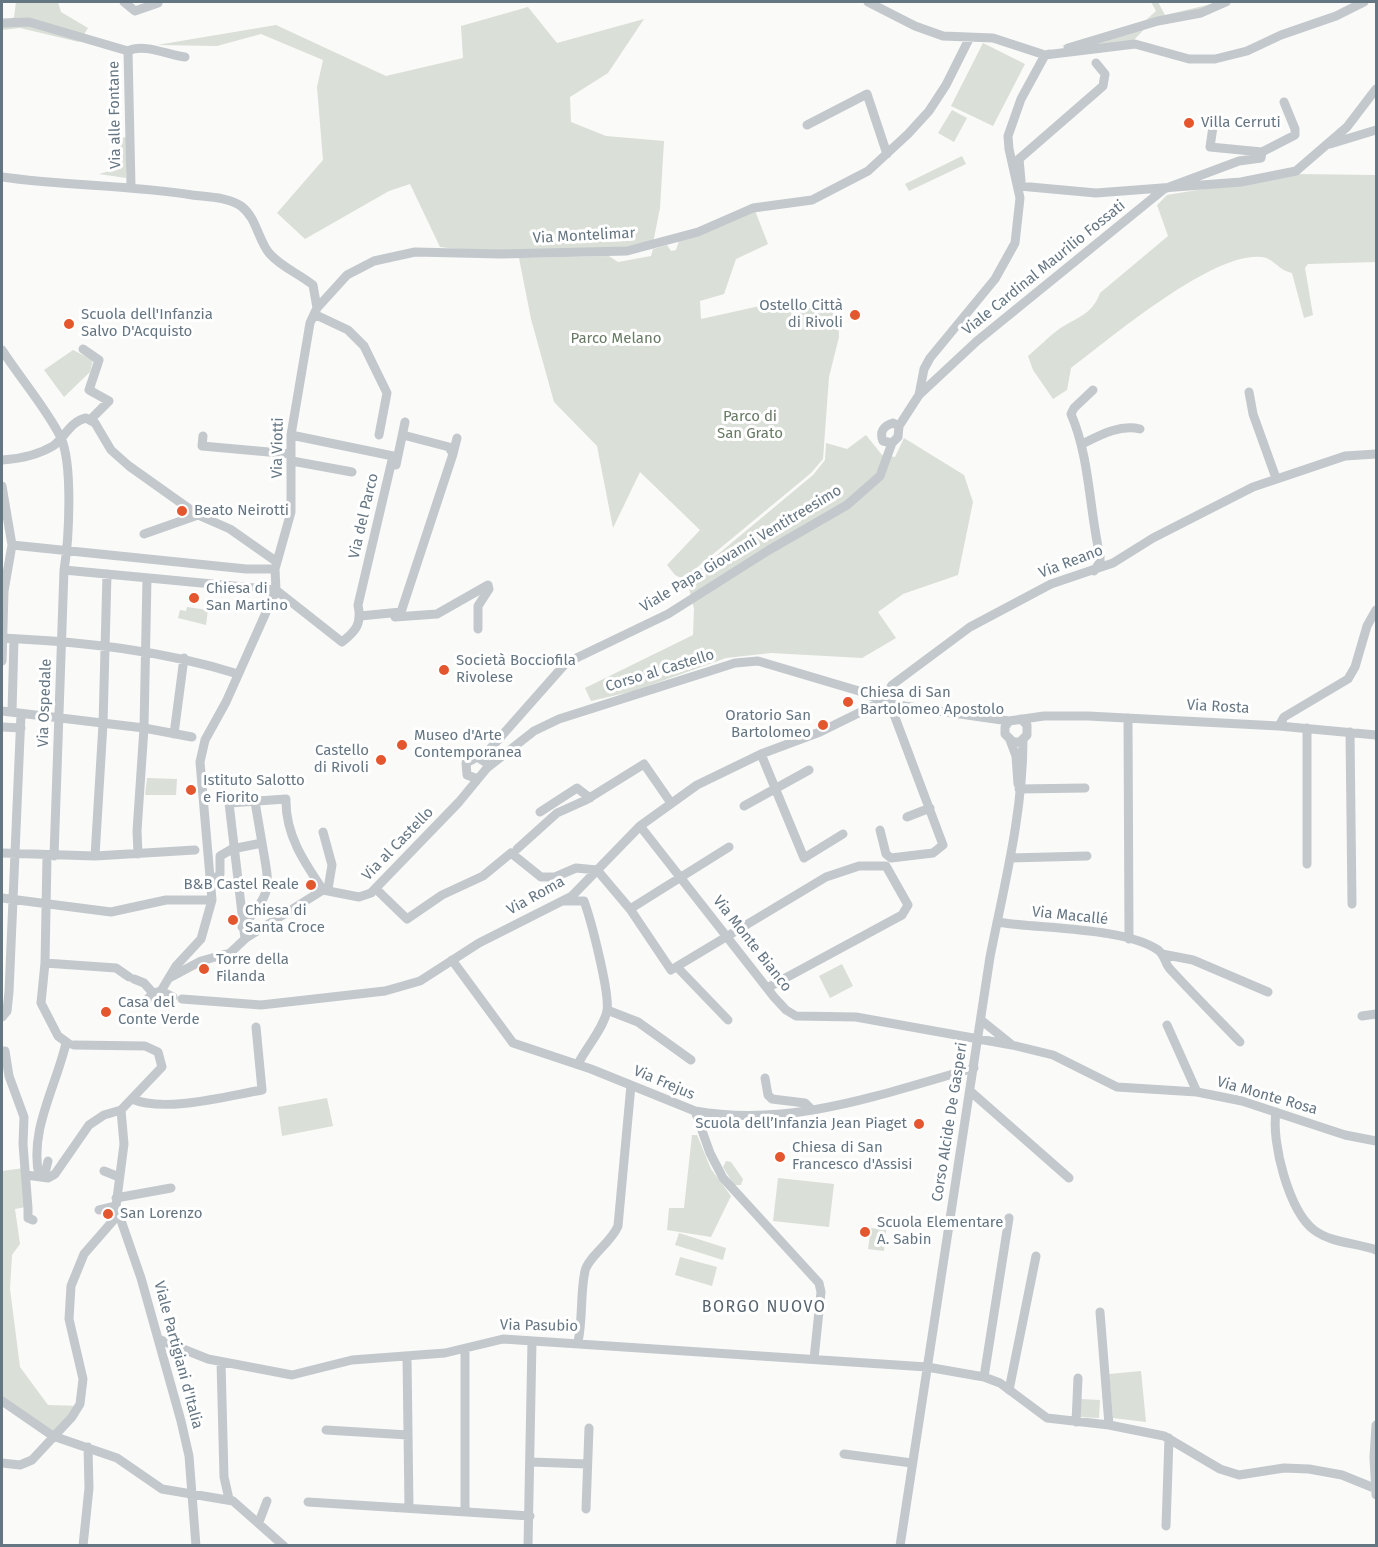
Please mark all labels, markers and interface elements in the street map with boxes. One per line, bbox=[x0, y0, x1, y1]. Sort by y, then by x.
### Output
street label: Via alle Fontane bbox=[105, 61, 125, 169]
place label: Villa Cerruti bbox=[1201, 114, 1281, 132]
marker: Villa Cerruti bbox=[1182, 116, 1196, 130]
street label: Viale Cardinal Maurilio Fossati bbox=[959, 197, 1129, 339]
street label: Via Montelimar bbox=[532, 224, 636, 248]
place label: Ostello Città di Rivoli bbox=[759, 297, 843, 332]
place label: Scuola dell'Infanzia Salvo D'Acquisto bbox=[81, 306, 213, 341]
marker: Ostello Città di Rivoli bbox=[848, 308, 862, 322]
marker: Scuola dell'Infanzia Salvo D'Acquisto bbox=[62, 317, 76, 331]
park label: Parco Melano bbox=[571, 330, 661, 348]
park label: Parco di San Grato bbox=[717, 408, 783, 443]
street label: Via Viotti bbox=[268, 417, 288, 479]
street label: Via del Parco bbox=[345, 471, 383, 561]
street label: Viale Papa Giovanni Ventitreesimo bbox=[637, 482, 845, 616]
place label: Beato Neirotti bbox=[194, 502, 289, 520]
marker: Beato Neirotti bbox=[175, 504, 189, 518]
street label: Via Reano bbox=[1036, 542, 1106, 582]
place label: Chiesa di San Martino bbox=[206, 580, 288, 615]
marker: Chiesa di San Martino bbox=[187, 591, 201, 605]
street label: Corso al Castello bbox=[604, 646, 716, 696]
place label: Società Bocciofila Rivolese bbox=[456, 652, 576, 687]
street label: Via Ospedale bbox=[34, 658, 56, 748]
marker: Società Bocciofila Rivolese bbox=[437, 663, 451, 677]
place label: Chiesa di San Bartolomeo Apostolo bbox=[860, 684, 1004, 719]
marker: Chiesa di San Bartolomeo Apostolo bbox=[841, 695, 855, 709]
street label: Via Rosta bbox=[1186, 696, 1250, 718]
place label: Oratorio San Bartolomeo bbox=[725, 707, 811, 742]
marker: Oratorio San Bartolomeo bbox=[816, 718, 830, 732]
place label: Museo d'Arte Contemporanea bbox=[414, 727, 522, 762]
marker: Museo d'Arte Contemporanea bbox=[395, 738, 409, 752]
place label: Castello di Rivoli bbox=[314, 742, 369, 777]
marker: Castello di Rivoli bbox=[374, 753, 388, 767]
place label: Istituto Salotto e Fiorito bbox=[203, 772, 305, 807]
marker: Istituto Salotto e Fiorito bbox=[184, 783, 198, 797]
street label: Via al Castello bbox=[358, 804, 438, 884]
street label: Via Roma bbox=[504, 873, 568, 919]
place label: B&B Castel Reale bbox=[183, 876, 299, 894]
marker: B&B Castel Reale bbox=[304, 878, 318, 892]
street label: Via Monte Bianco bbox=[709, 892, 795, 996]
place label: Chiesa di Santa Croce bbox=[245, 902, 325, 937]
street label: Via Macallé bbox=[1031, 903, 1109, 929]
marker: Chiesa di Santa Croce bbox=[226, 913, 240, 927]
place label: Torre della Filanda bbox=[216, 951, 289, 986]
marker: Torre della Filanda bbox=[197, 962, 211, 976]
place label: Casa del Conte Verde bbox=[118, 994, 200, 1029]
marker: Casa del Conte Verde bbox=[99, 1005, 113, 1019]
street label: Corso Alcide De Gasperi bbox=[929, 1041, 971, 1203]
street label: Via Frejus bbox=[631, 1062, 697, 1104]
street label: Via Monte Rosa bbox=[1215, 1073, 1319, 1119]
place label: Scuola dell’Infanzia Jean Piaget bbox=[695, 1115, 907, 1133]
marker: Scuola dell’Infanzia Jean Piaget bbox=[912, 1117, 926, 1131]
place label: Chiesa di San Francesco d'Assisi bbox=[792, 1139, 912, 1174]
marker: Chiesa di San Francesco d'Assisi bbox=[773, 1150, 787, 1164]
place label: San Lorenzo bbox=[120, 1205, 202, 1223]
marker: San Lorenzo bbox=[101, 1207, 115, 1221]
place label: Scuola Elementare A. Sabin bbox=[877, 1214, 1003, 1249]
marker: Scuola Elementare A. Sabin bbox=[858, 1225, 872, 1239]
street label: Viale Partigiani d'Italia bbox=[150, 1279, 206, 1431]
district label: BORGO NUOVO bbox=[702, 1298, 826, 1318]
street label: Via Pasubio bbox=[500, 1316, 578, 1336]

